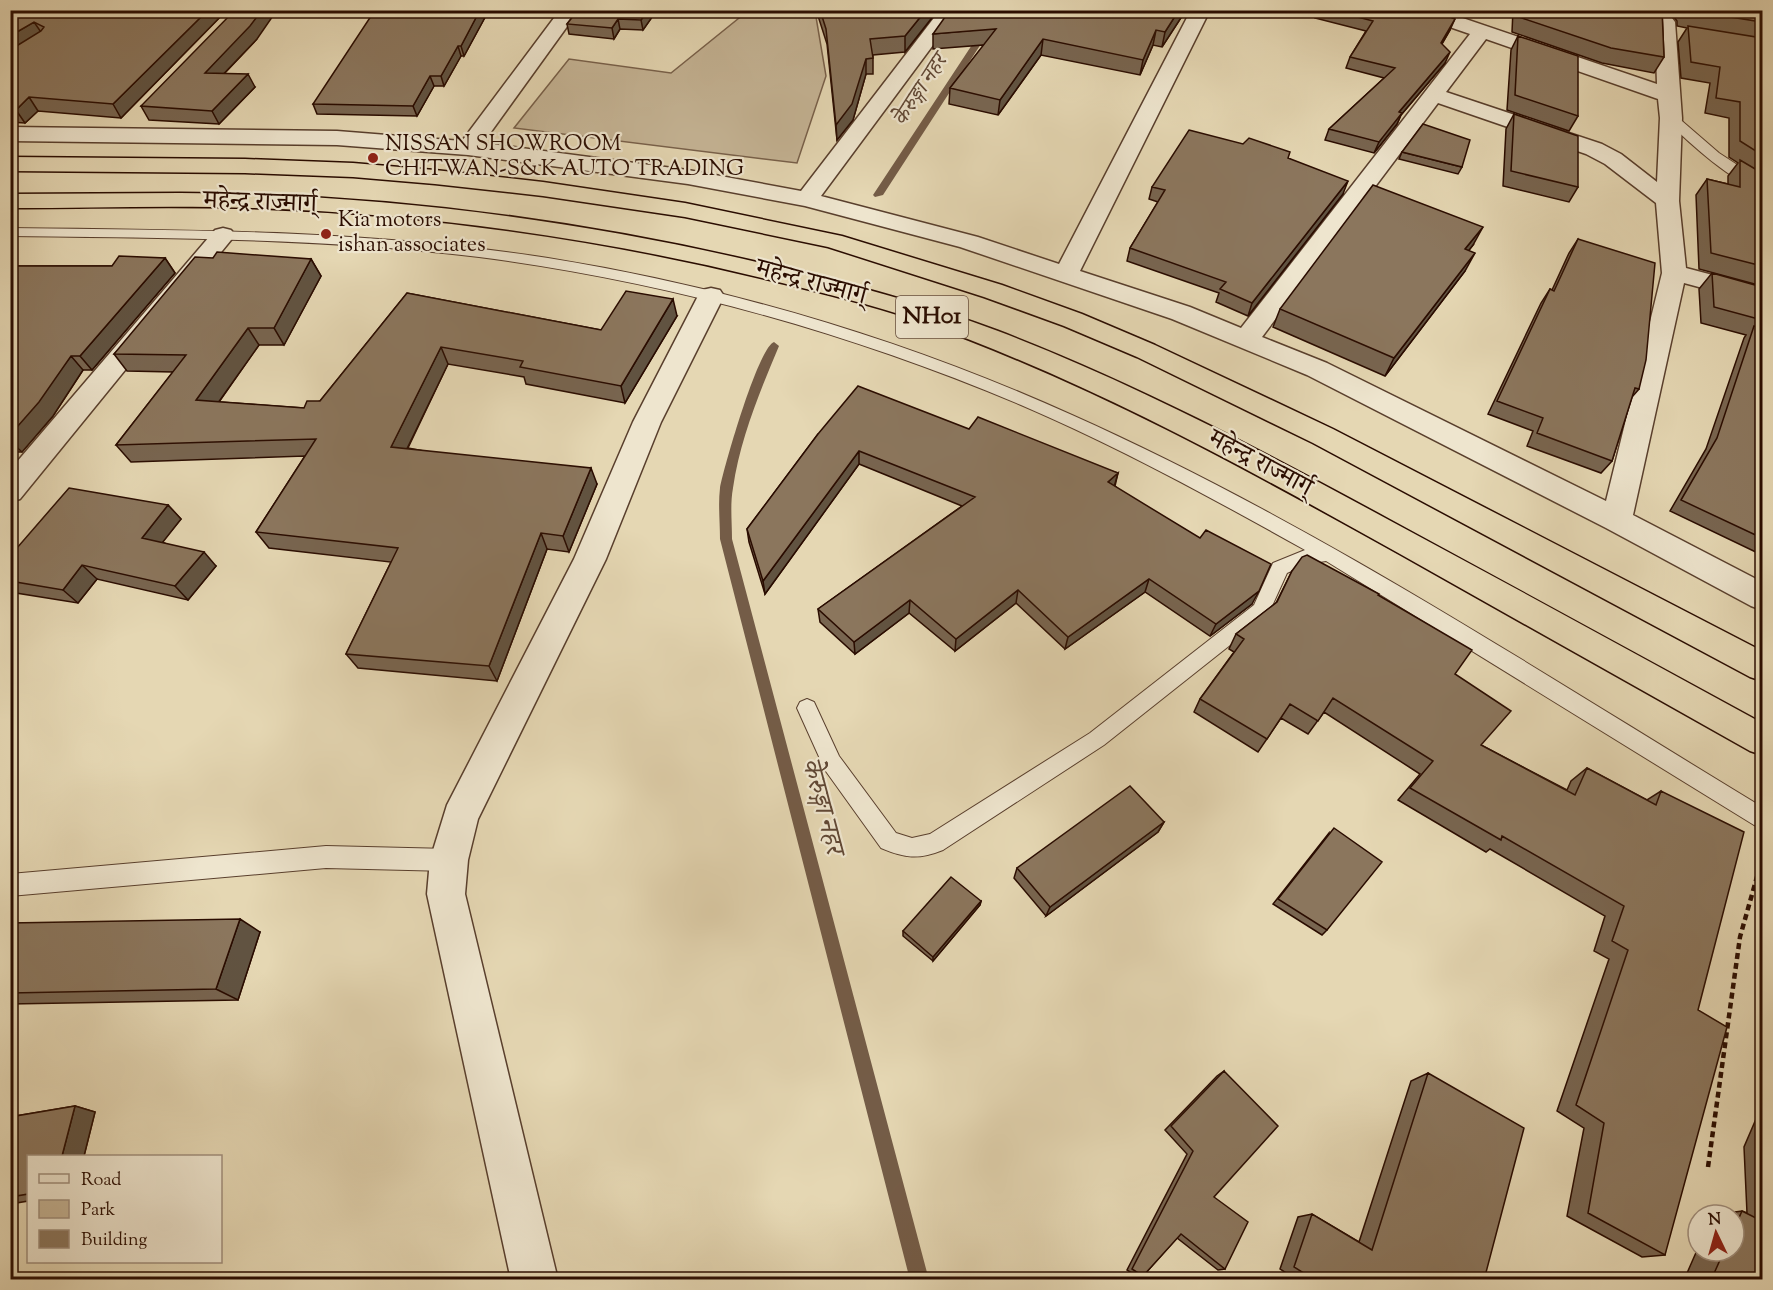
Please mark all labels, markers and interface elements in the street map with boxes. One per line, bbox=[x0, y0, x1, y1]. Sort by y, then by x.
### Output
water label: केेरुङ्गा नहर bbox=[886, 45, 959, 133]
place label: NISSAN SHOWROOM CHITWAN-S&K AUTO TRADING bbox=[385, 129, 744, 186]
marker: NISSAN SHOWROOM CHITWAN-S&K AUTO TRADING bbox=[366, 151, 380, 165]
street label: महेन्द्र राज्मार्ग् bbox=[201, 182, 321, 224]
place label: Kia motors ishan associates bbox=[338, 205, 486, 262]
marker: Kia motors ishan associates bbox=[319, 227, 333, 241]
street label: महेन्द्र राज्मार्ग् bbox=[749, 250, 874, 317]
road number: NH01 bbox=[896, 296, 968, 338]
street label: महेन्द्र राज्मार्ग् bbox=[1199, 420, 1322, 509]
water label: केेरुङ्गा नहर bbox=[789, 754, 854, 863]
legend bbox=[27, 1155, 222, 1263]
text: Road bbox=[81, 1168, 121, 1194]
text: Park bbox=[81, 1198, 116, 1224]
north arrow bbox=[1686, 1203, 1746, 1263]
text: N bbox=[1708, 1209, 1722, 1233]
text: Building bbox=[81, 1228, 147, 1254]

